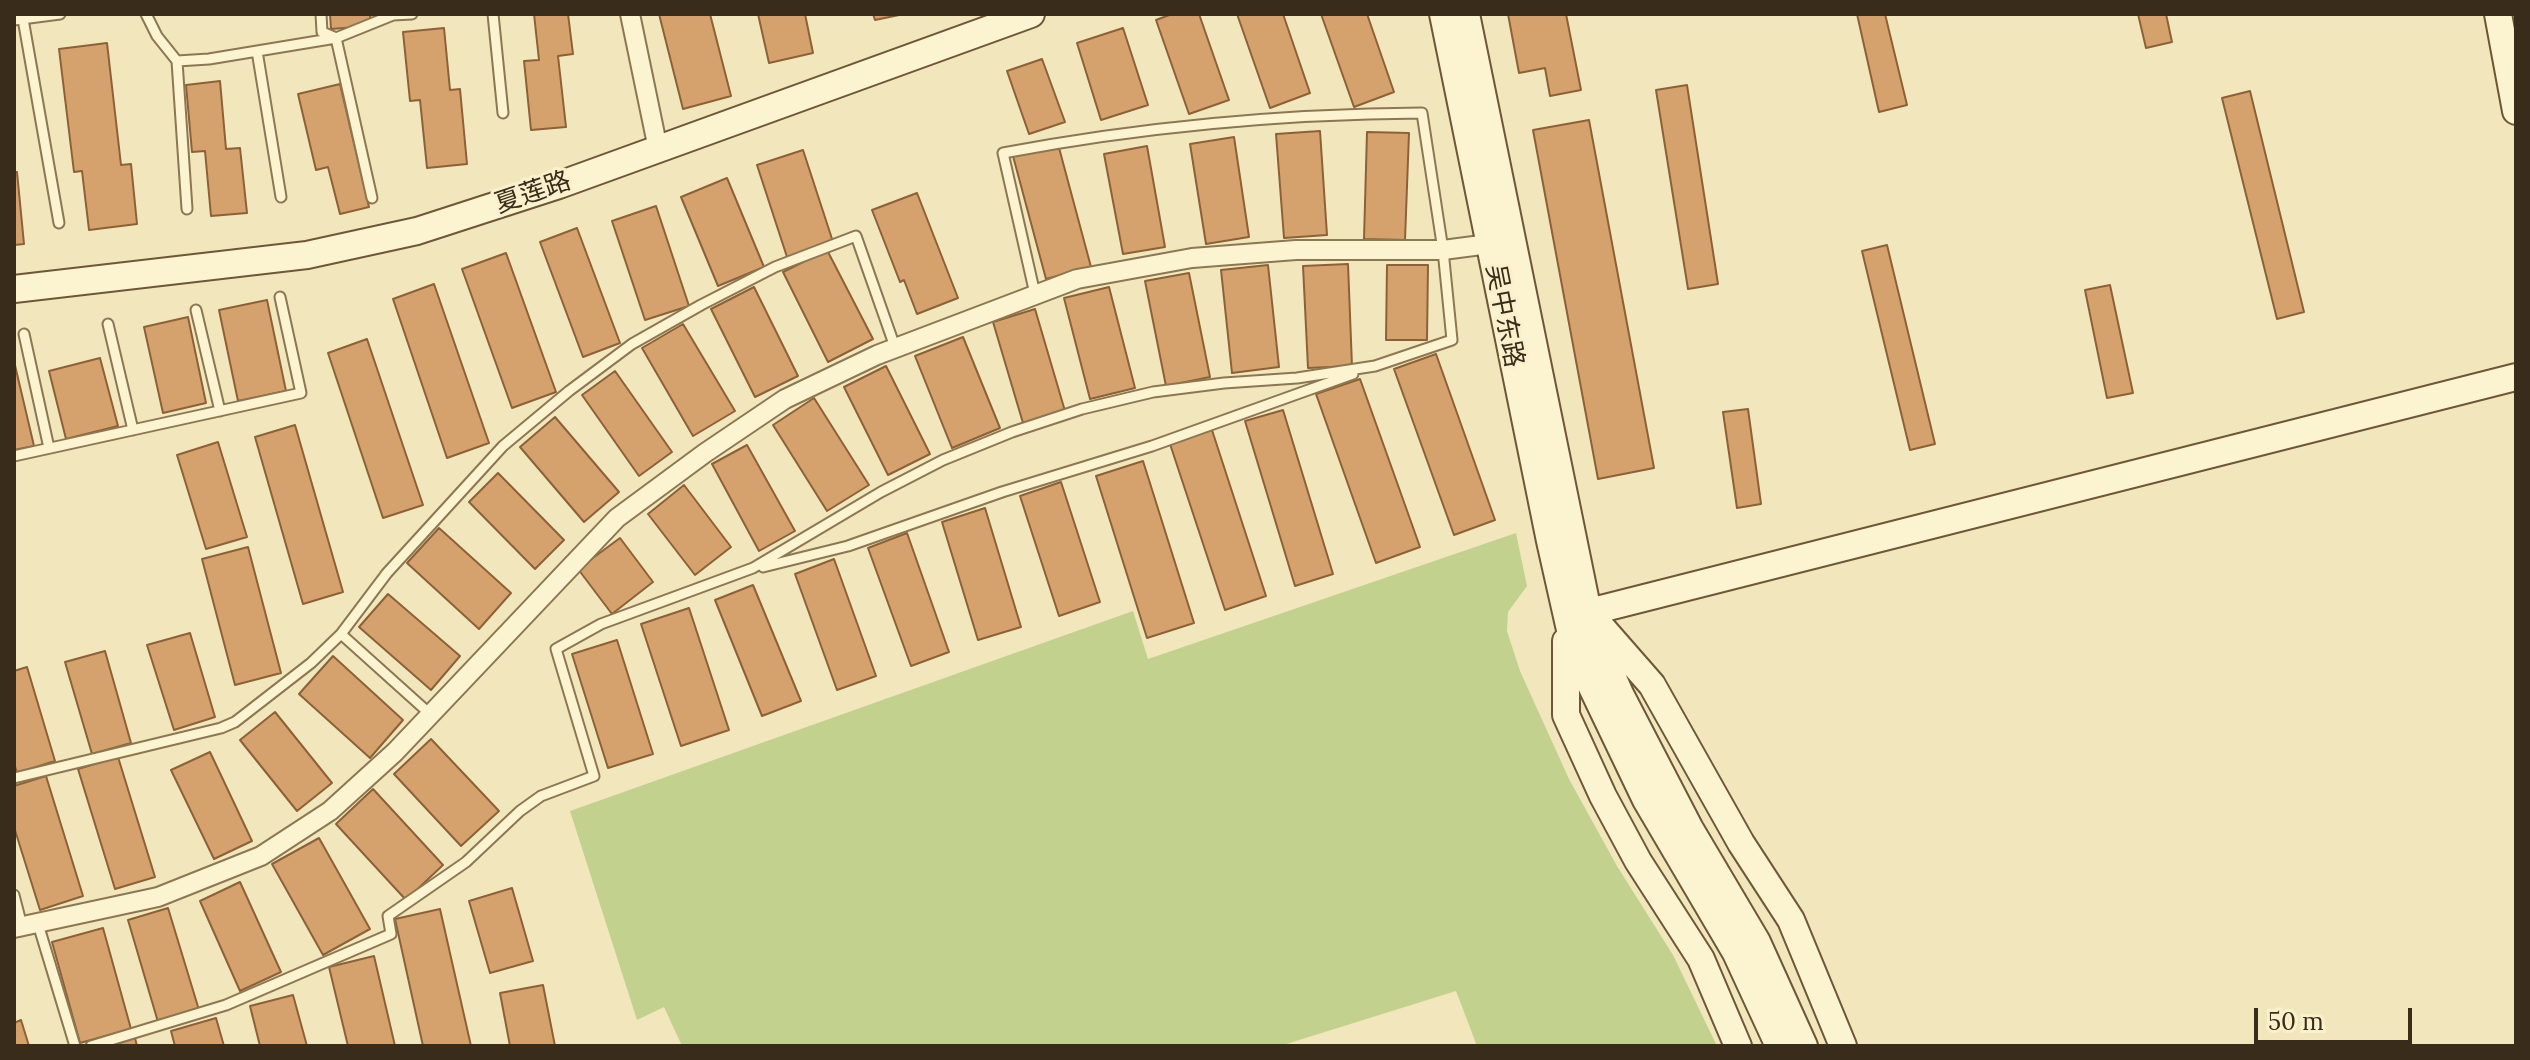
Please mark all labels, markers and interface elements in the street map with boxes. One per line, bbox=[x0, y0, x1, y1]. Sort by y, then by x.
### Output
street label: 夏莲路 bbox=[491, 166, 575, 220]
street label: 吴中东路 bbox=[1479, 262, 1529, 370]
scale bar bbox=[2258, 992, 2416, 1042]
text: 50 m bbox=[2268, 1006, 2324, 1037]

